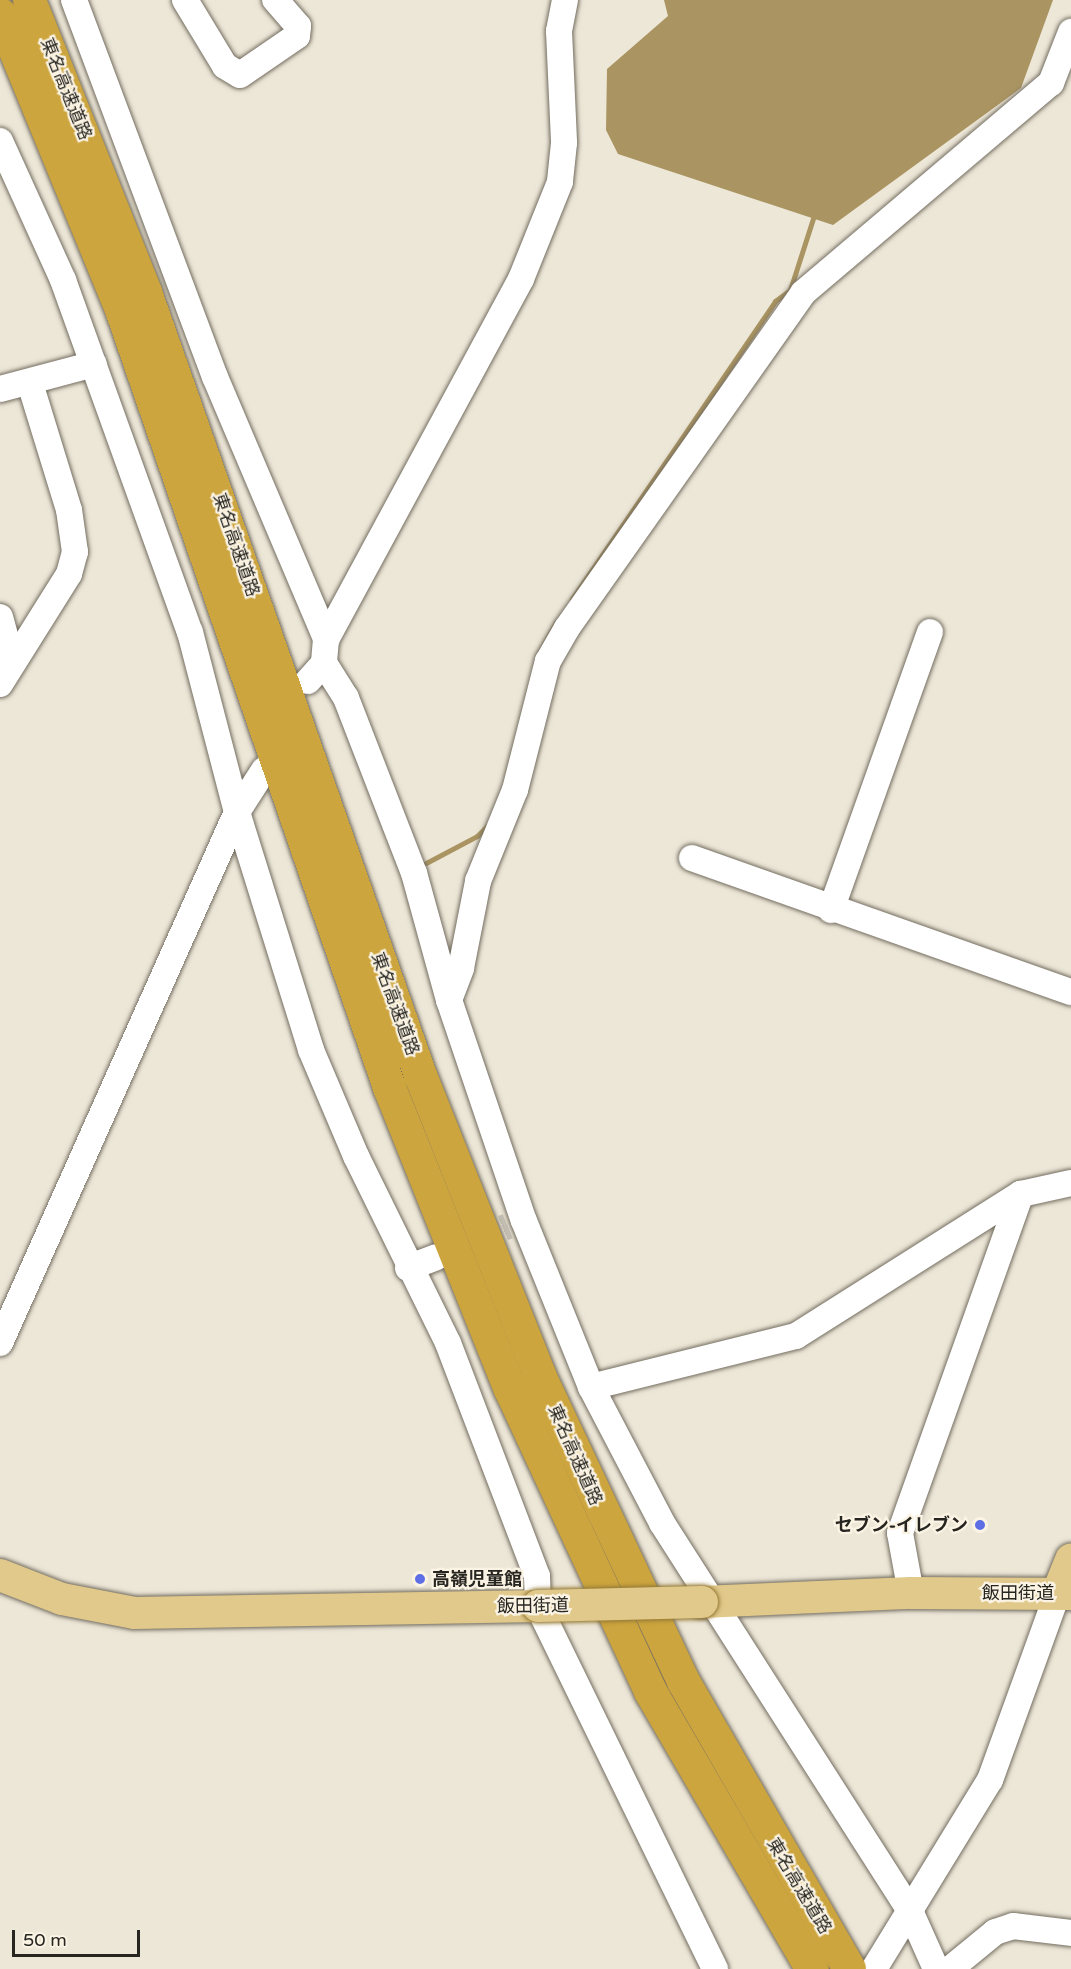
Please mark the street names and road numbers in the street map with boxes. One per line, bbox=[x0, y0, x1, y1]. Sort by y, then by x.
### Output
street label: 東名高速道路 bbox=[36, 35, 96, 143]
street label: 東名高速道路 bbox=[208, 490, 264, 600]
street label: 東名高速道路 bbox=[366, 950, 424, 1058]
street label: 東名高速道路 bbox=[543, 1401, 607, 1509]
street label: 飯田街道 bbox=[982, 1582, 1054, 1604]
street label: 飯田街道 bbox=[497, 1595, 569, 1617]
street label: 東名高速道路 bbox=[762, 1834, 836, 1938]

